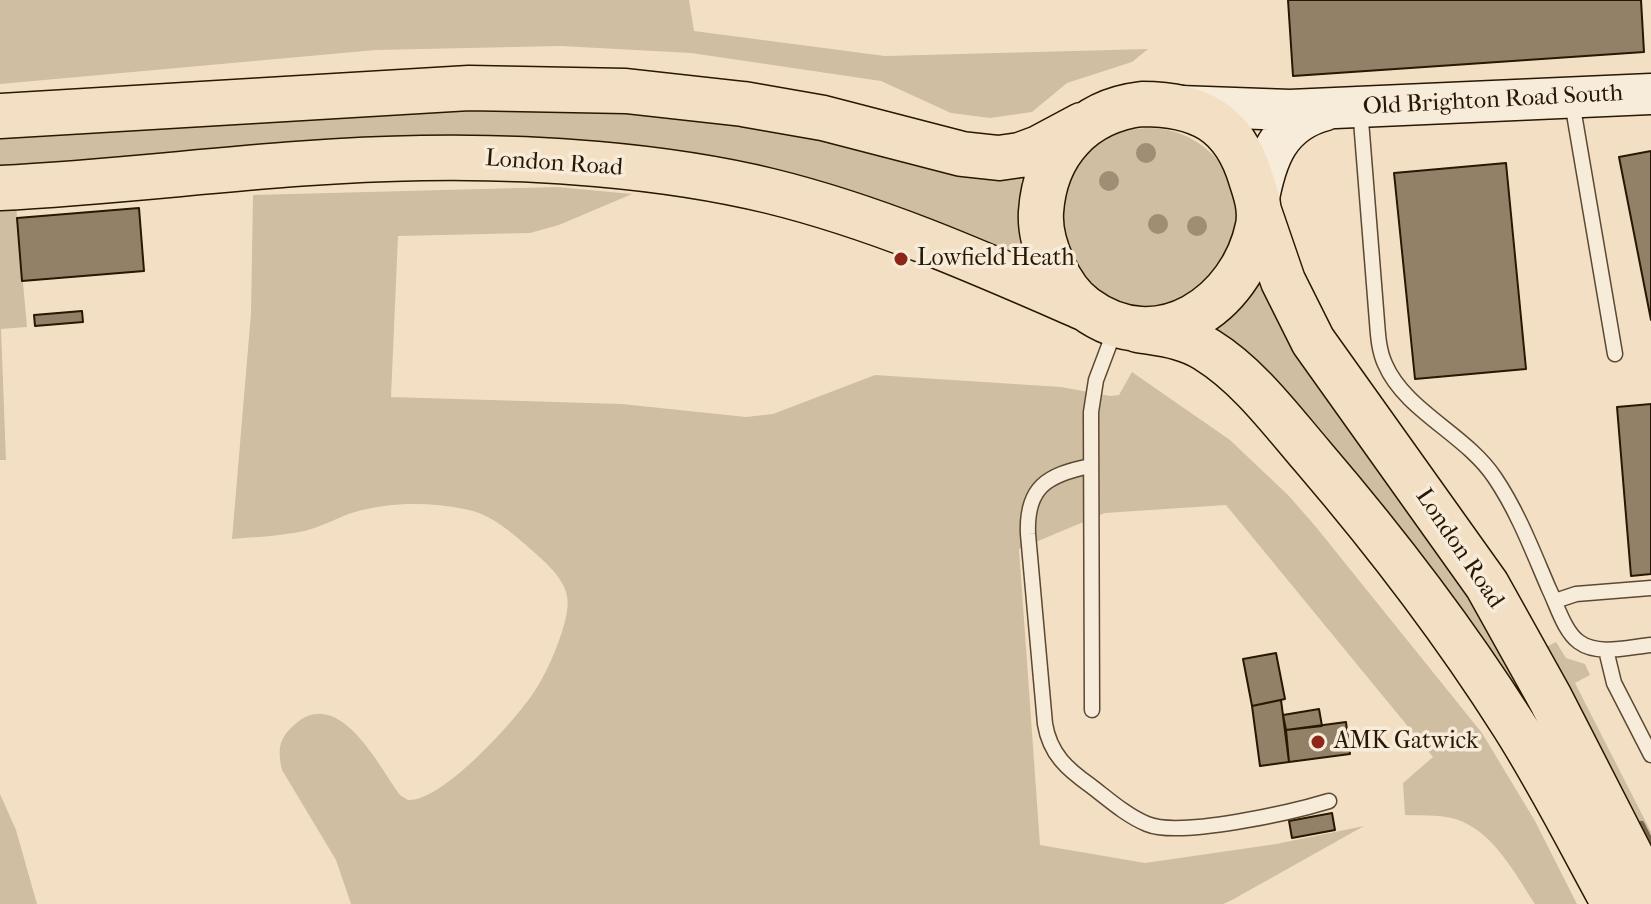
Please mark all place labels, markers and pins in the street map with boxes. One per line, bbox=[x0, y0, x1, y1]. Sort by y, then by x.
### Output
place label: Lowfield Heath bbox=[917, 245, 1075, 273]
marker: Lowfield Heath bbox=[892, 250, 910, 268]
place label: AMK Gatwick bbox=[1334, 728, 1478, 756]
marker: AMK Gatwick bbox=[1309, 733, 1327, 751]

